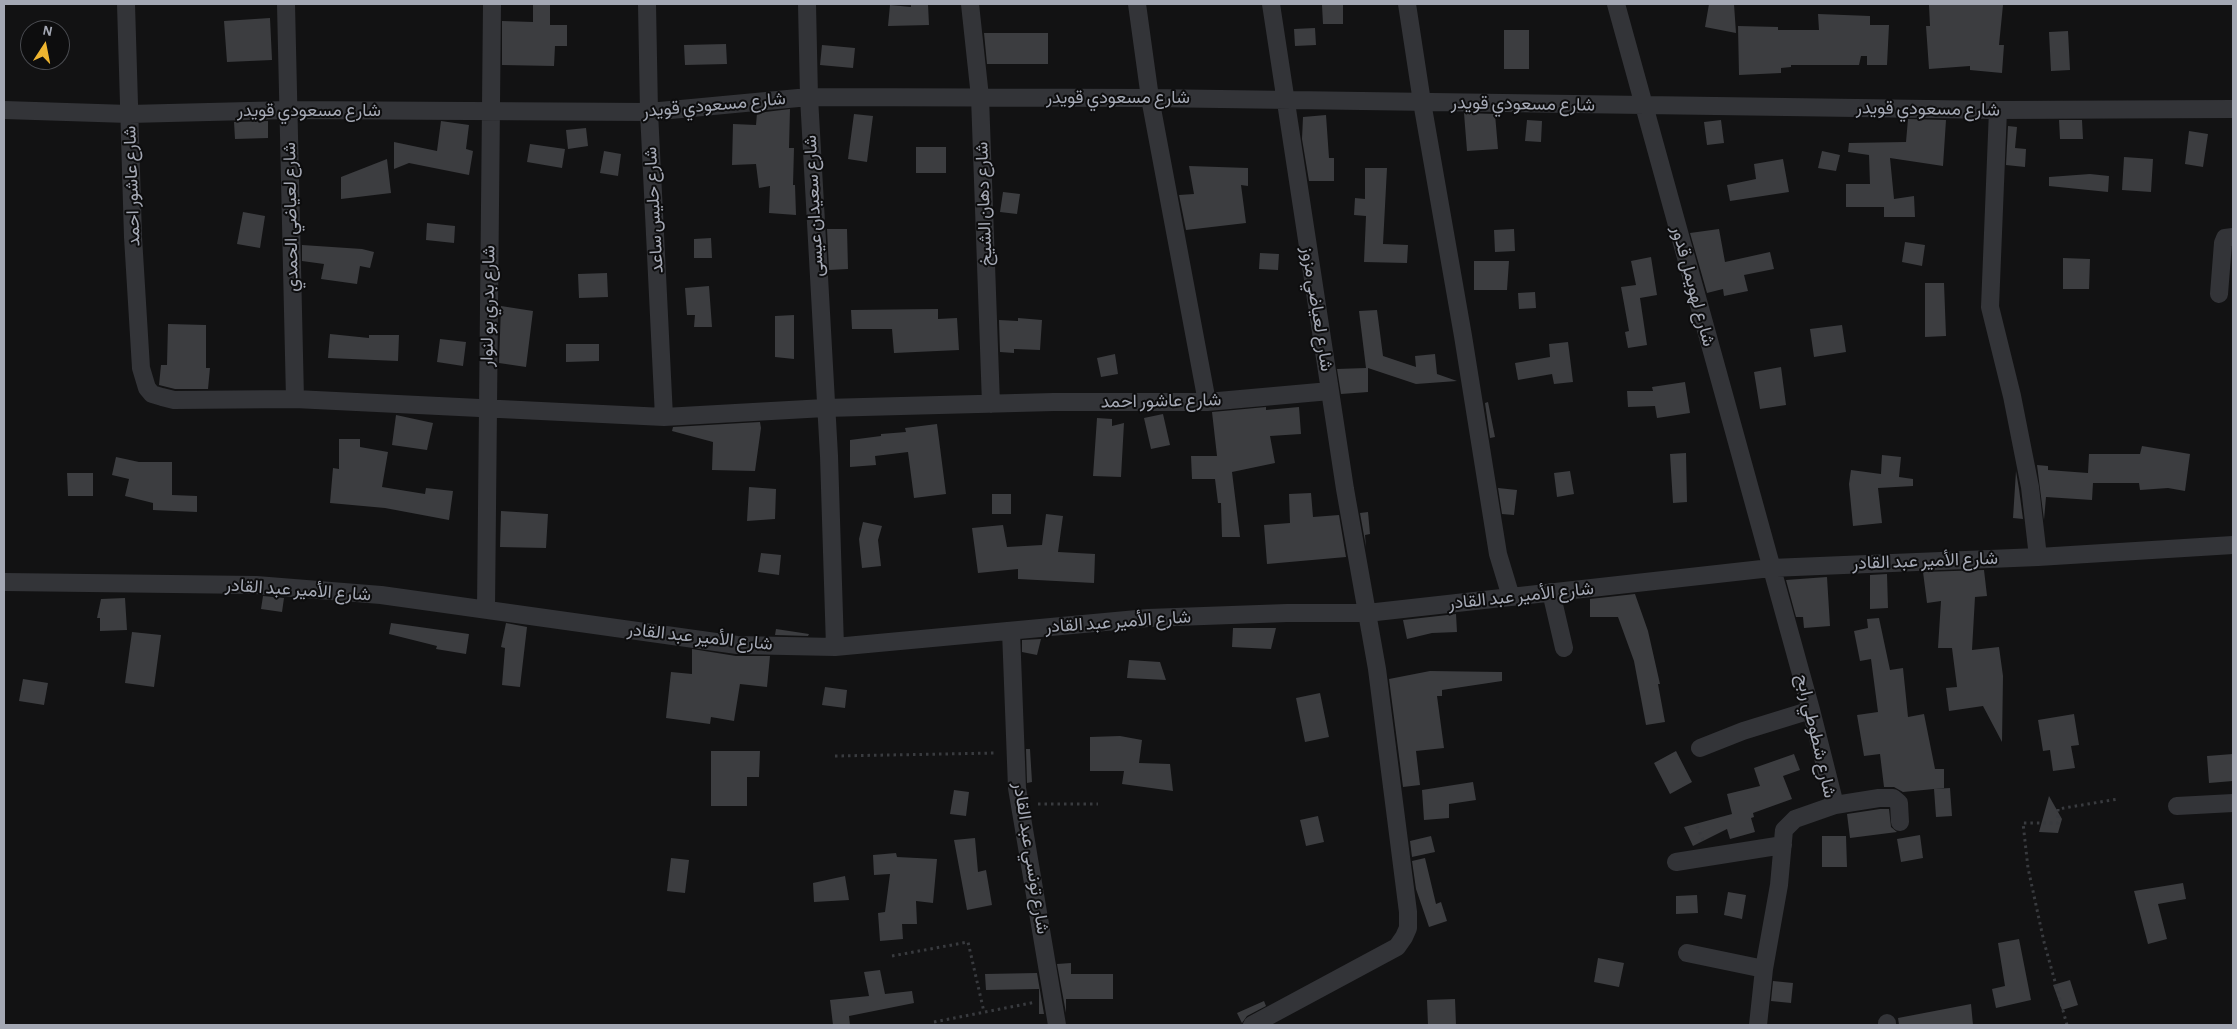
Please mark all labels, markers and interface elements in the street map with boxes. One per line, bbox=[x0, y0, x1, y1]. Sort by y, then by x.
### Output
north arrow bbox=[20, 20, 70, 70]
text: N bbox=[42, 23, 54, 39]
street label: شارع مسعودي قويدر bbox=[1046, 87, 1190, 109]
street label: شارع مسعودي قويدر bbox=[641, 88, 787, 122]
street label: شارع مسعودي قويدر bbox=[1451, 92, 1595, 116]
street label: شارع مسعودي قويدر bbox=[1856, 97, 2000, 121]
street label: شارع مسعودي قويدر bbox=[237, 100, 381, 122]
street label: شارع عاشور احمد bbox=[119, 125, 145, 247]
street label: شارع سعيدان عيسى bbox=[800, 135, 828, 277]
street label: شارع دهان الشيخ bbox=[971, 141, 997, 267]
street label: شارع لعياضي الحمدي bbox=[279, 142, 303, 292]
street label: شارع حليس ساعد bbox=[640, 146, 668, 274]
street label: شارع لهويمل قدور bbox=[1666, 223, 1720, 349]
street label: شارع بدري بو لنوار bbox=[476, 245, 500, 367]
street label: شارع لعياضي مزوز bbox=[1296, 245, 1338, 373]
street label: شارع عاشور احمد bbox=[1100, 389, 1222, 413]
street label: شارع الأمير عبد القادر bbox=[1852, 548, 1998, 574]
street label: شارع الأمير عبد القادر bbox=[224, 574, 372, 606]
street label: شارع الأمير عبد القادر bbox=[1447, 578, 1595, 614]
street label: شارع الأمير عبد القادر bbox=[1044, 606, 1192, 638]
street label: شارع الأمير عبد القادر bbox=[626, 619, 774, 655]
street label: شارع شطوطي رابح bbox=[1791, 672, 1841, 800]
street label: شارع تونسي عبد القادر bbox=[1008, 780, 1054, 936]

